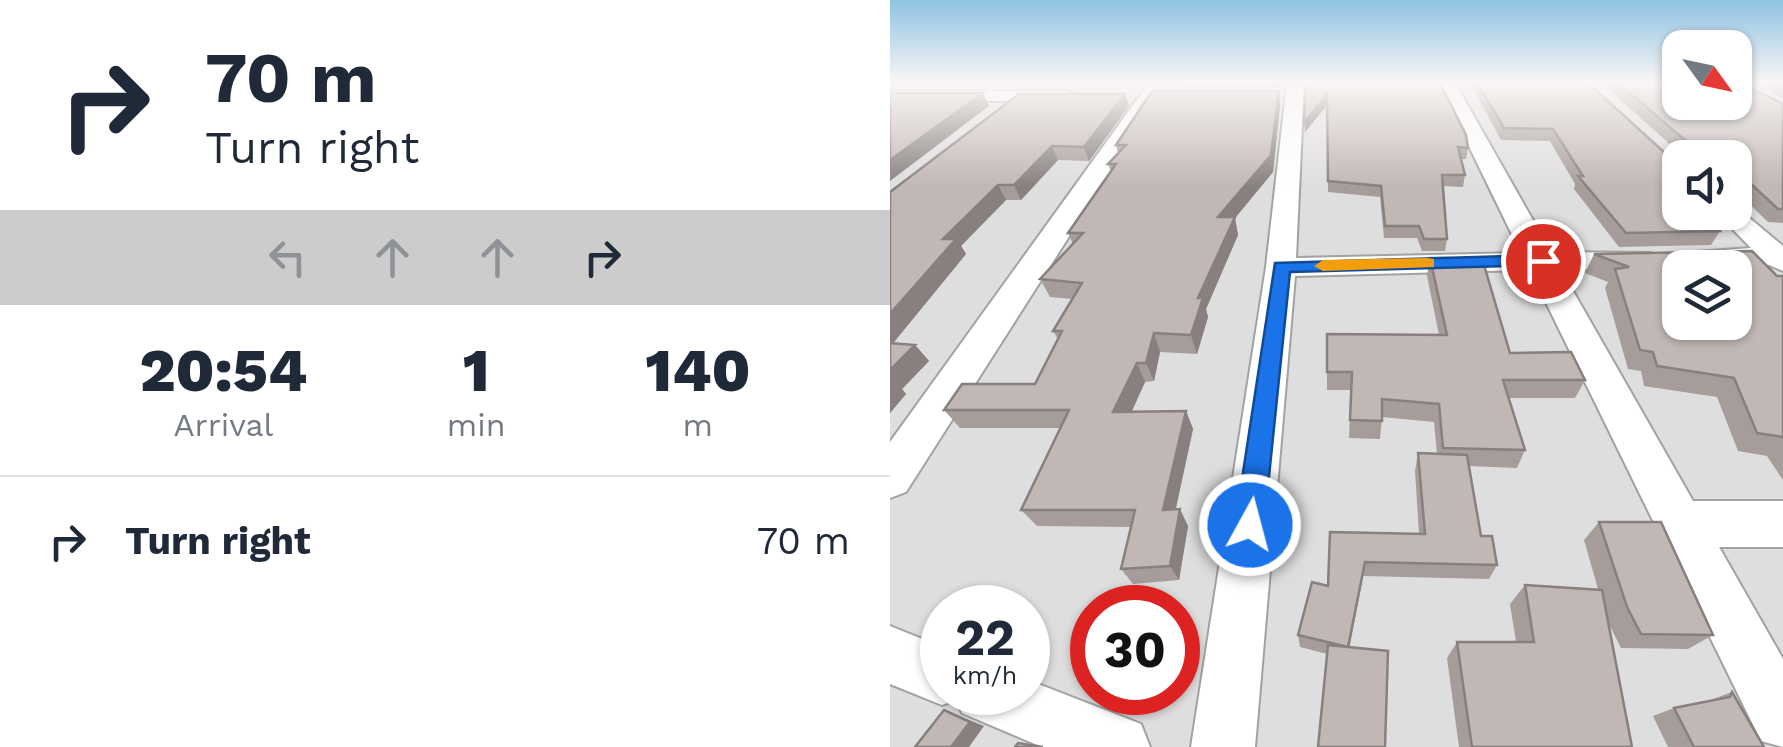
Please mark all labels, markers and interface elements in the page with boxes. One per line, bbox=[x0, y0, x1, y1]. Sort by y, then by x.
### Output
north arrow bbox=[1662, 30, 1752, 120]
map controls bbox=[1662, 30, 1752, 340]
text: 70 m bbox=[205, 37, 377, 119]
icon: right bbox=[40, 40, 170, 170]
text: Turn right bbox=[205, 121, 419, 174]
button: sound bbox=[1662, 140, 1752, 230]
pin bbox=[1501, 219, 1586, 304]
icon: left bbox=[260, 230, 315, 285]
icon: ahead bbox=[365, 230, 420, 285]
icon: ahead bbox=[470, 230, 525, 285]
icon: right bbox=[575, 230, 630, 285]
icon: arrive bbox=[1516, 234, 1571, 289]
button: layers bbox=[1662, 250, 1752, 340]
text: 20:54 bbox=[139, 335, 307, 406]
text: 1 bbox=[463, 335, 490, 406]
text: 140 bbox=[645, 335, 751, 406]
text: Arrival bbox=[173, 406, 273, 444]
text: min bbox=[447, 406, 506, 444]
text: m bbox=[683, 406, 713, 444]
position arrow bbox=[1198, 473, 1302, 577]
icon: right bbox=[40, 514, 95, 569]
text: Turn right bbox=[125, 519, 311, 563]
text: 70 m bbox=[757, 519, 850, 563]
speed limit sign: 30 bbox=[1070, 585, 1200, 715]
text: 22 bbox=[955, 608, 1015, 667]
text: km/h bbox=[953, 661, 1017, 690]

